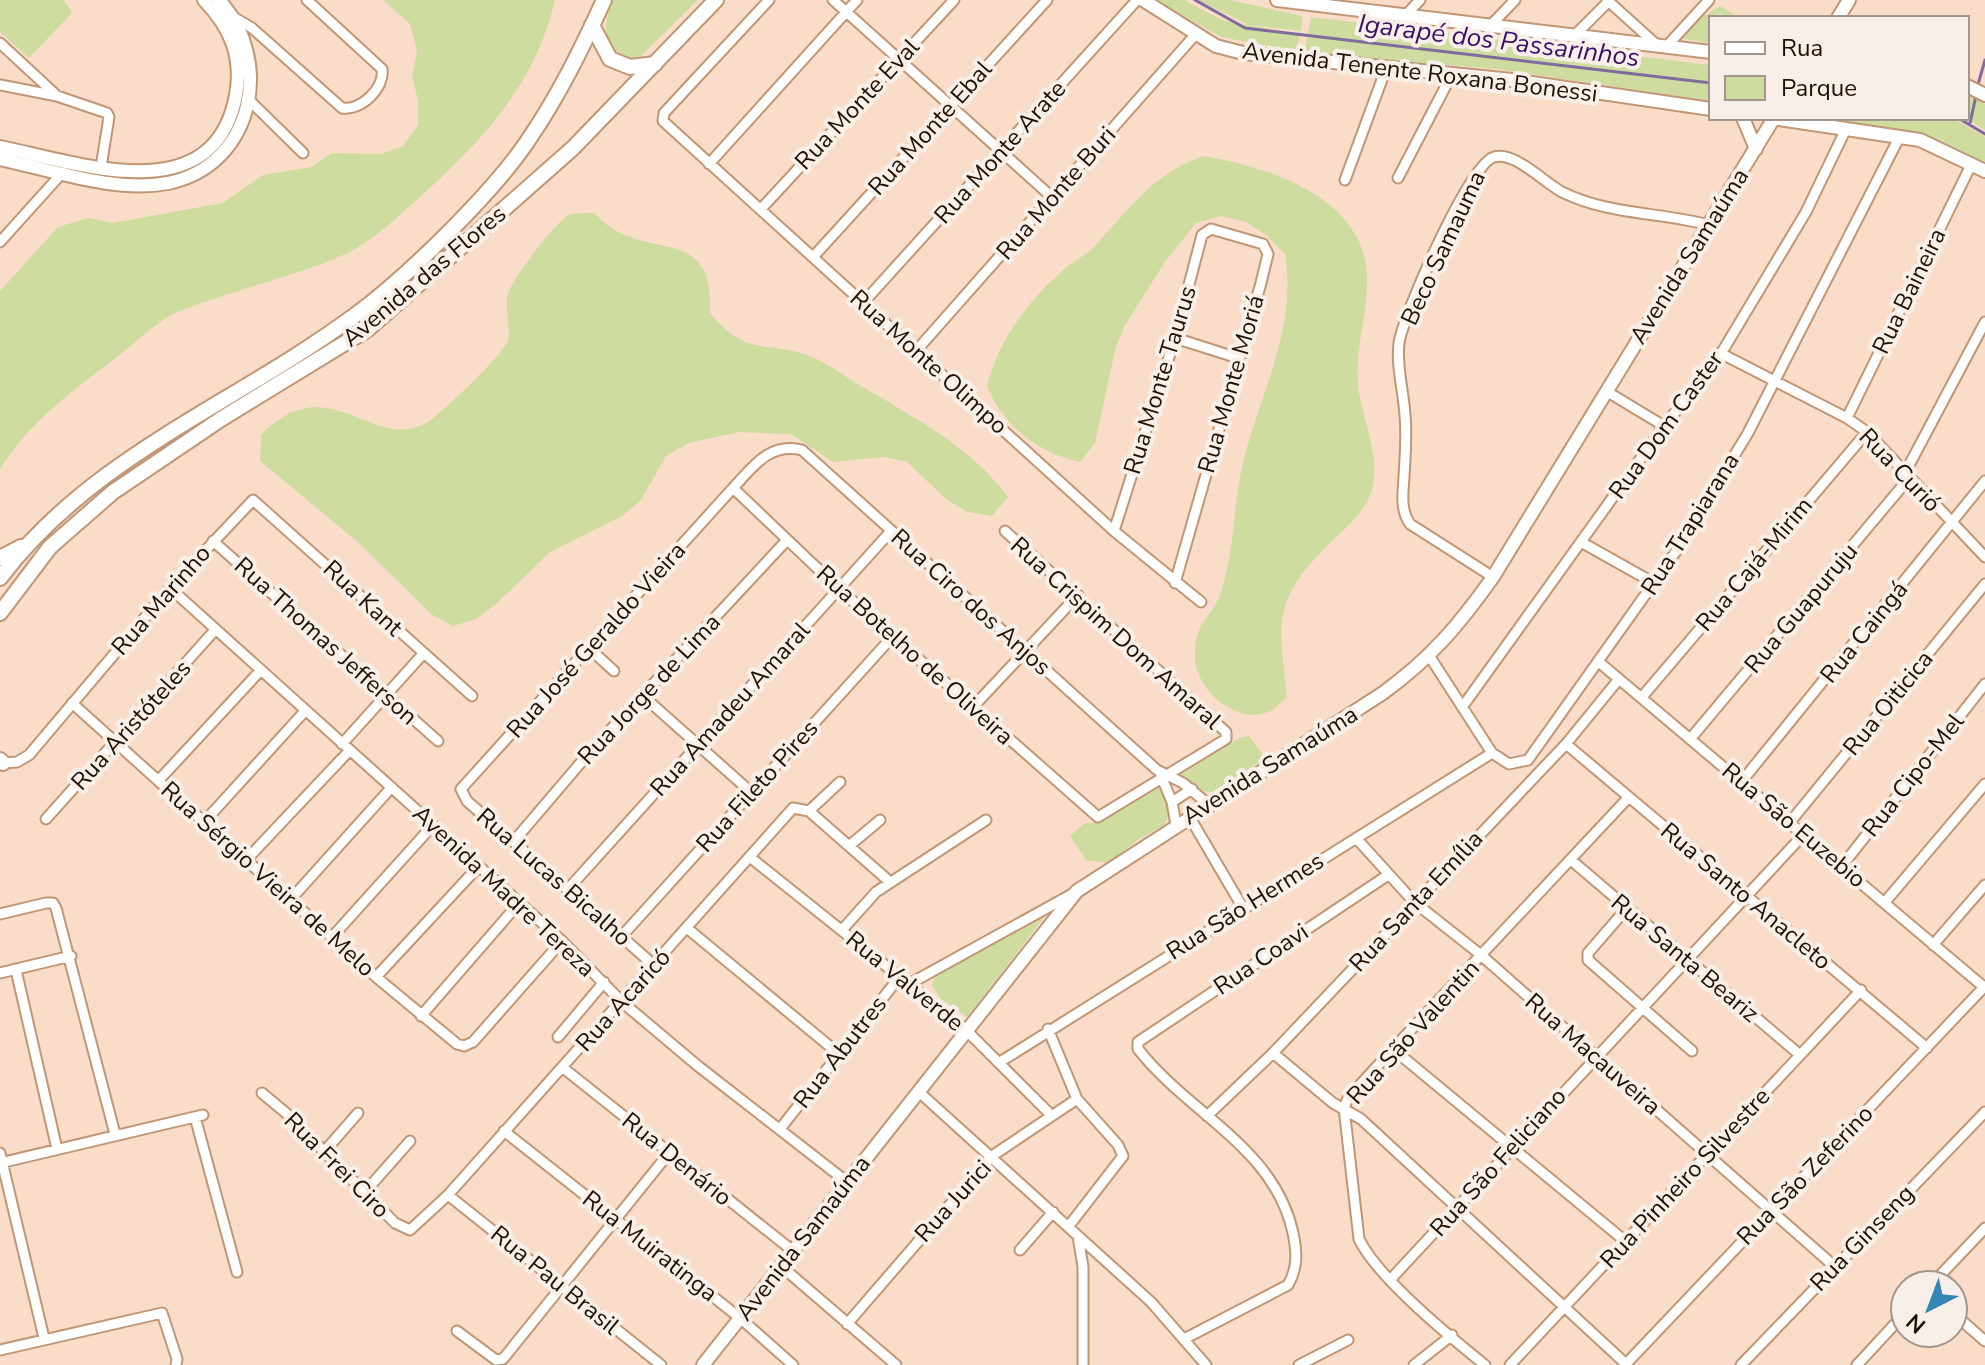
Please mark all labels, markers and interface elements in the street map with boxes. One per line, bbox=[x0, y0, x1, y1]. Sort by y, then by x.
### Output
water label: Igarapé dos Passarinhos bbox=[1356, 6, 1642, 75]
legend bbox=[1709, 16, 1969, 120]
street label: Rua Monte Eval bbox=[788, 31, 926, 177]
text: Rua bbox=[1781, 32, 1823, 64]
street label: Avenida Tenente Roxana Bonessi bbox=[1241, 34, 1599, 110]
street label: Rua Monte Ebal bbox=[861, 54, 999, 202]
text: Parque bbox=[1781, 72, 1857, 104]
street label: Rua Monte Arate bbox=[927, 73, 1073, 231]
street label: Rua Monte Buri bbox=[989, 119, 1123, 267]
street label: Avenida Samaúma bbox=[1622, 162, 1756, 350]
street label: Beco Samauma bbox=[1393, 166, 1493, 330]
street label: Avenida das Flores bbox=[335, 198, 513, 354]
street label: Rua Baineira bbox=[1865, 223, 1953, 359]
street label: Rua Monte Olimpo bbox=[843, 282, 1015, 442]
street label: Rua Monte Taurus bbox=[1116, 282, 1204, 478]
street label: Rua Monte Moriá bbox=[1190, 291, 1272, 477]
street label: Rua Dom Caster bbox=[1601, 344, 1731, 506]
street label: Rua Curió bbox=[1852, 421, 1948, 519]
street label: Rua Trapiarana bbox=[1633, 447, 1747, 601]
street label: Rua Cajá-Mirim bbox=[1688, 490, 1820, 638]
street label: Rua Ciro dos Anjos bbox=[884, 522, 1058, 682]
street label: Rua Crispim Dom Amaral bbox=[1004, 530, 1228, 736]
street label: Rua José Geraldo Vieira bbox=[499, 535, 693, 745]
street label: Rua Guapuruju bbox=[1737, 536, 1865, 680]
street label: Rua Marinho bbox=[104, 538, 218, 662]
street label: Rua Thomas Jefferson bbox=[227, 550, 425, 732]
street label: Rua Kant bbox=[316, 553, 410, 644]
street label: Rua Botelho de Oliveira bbox=[810, 558, 1020, 752]
street label: Rua Caingá bbox=[1813, 574, 1915, 690]
street label: Rua Jorge de Lima bbox=[571, 607, 727, 771]
street label: Rua Amadeu Amaral bbox=[643, 615, 817, 803]
street label: Rua Oiticica bbox=[1836, 644, 1940, 762]
street label: Rua Aristóteles bbox=[64, 653, 198, 797]
street label: Avenida Samaúma bbox=[1176, 698, 1364, 832]
street label: Rua Cipo-Mel bbox=[1855, 707, 1971, 843]
street label: Rua Fileto Pires bbox=[689, 713, 825, 859]
street label: Rua São Euzebio bbox=[1715, 755, 1873, 895]
street label: Rua Sérgio Vieira de Melo bbox=[154, 774, 382, 984]
street label: Avenida Madre Tereza bbox=[406, 798, 602, 984]
street label: Rua Lucas Bicalho bbox=[470, 801, 638, 953]
street label: Rua Santo Anacleto bbox=[1654, 815, 1838, 977]
street label: Rua Santa Emília bbox=[1342, 823, 1490, 979]
street label: Rua São Hermes bbox=[1160, 845, 1330, 967]
street label: Rua Santa Beariz bbox=[1604, 887, 1766, 1029]
street label: Rua Coavi bbox=[1207, 916, 1315, 1002]
street label: Rua Valverde bbox=[839, 923, 971, 1039]
street label: Rua Acaricó bbox=[568, 942, 678, 1058]
street label: Rua São Valentin bbox=[1339, 953, 1487, 1111]
street label: Rua Macauveira bbox=[1518, 986, 1668, 1122]
street label: Rua Abutres bbox=[786, 989, 894, 1115]
street label: Rua São Feliciano bbox=[1423, 1081, 1573, 1243]
street label: Rua Pinheiro Silvestre bbox=[1593, 1081, 1777, 1275]
street label: Rua São Zeferino bbox=[1730, 1098, 1880, 1252]
street label: Rua Frei Ciro bbox=[277, 1105, 397, 1225]
street label: Rua Denário bbox=[615, 1105, 739, 1213]
street label: Avenida Samaúma bbox=[728, 1149, 878, 1327]
street label: Rua Jurici bbox=[907, 1153, 999, 1249]
street label: Rua Ginseng bbox=[1803, 1178, 1921, 1298]
street label: Rua Muiratinga bbox=[576, 1183, 724, 1309]
street label: Rua Pau Brasil bbox=[484, 1218, 626, 1342]
north arrow bbox=[1889, 1269, 1969, 1349]
text: N bbox=[1900, 1306, 1932, 1340]

